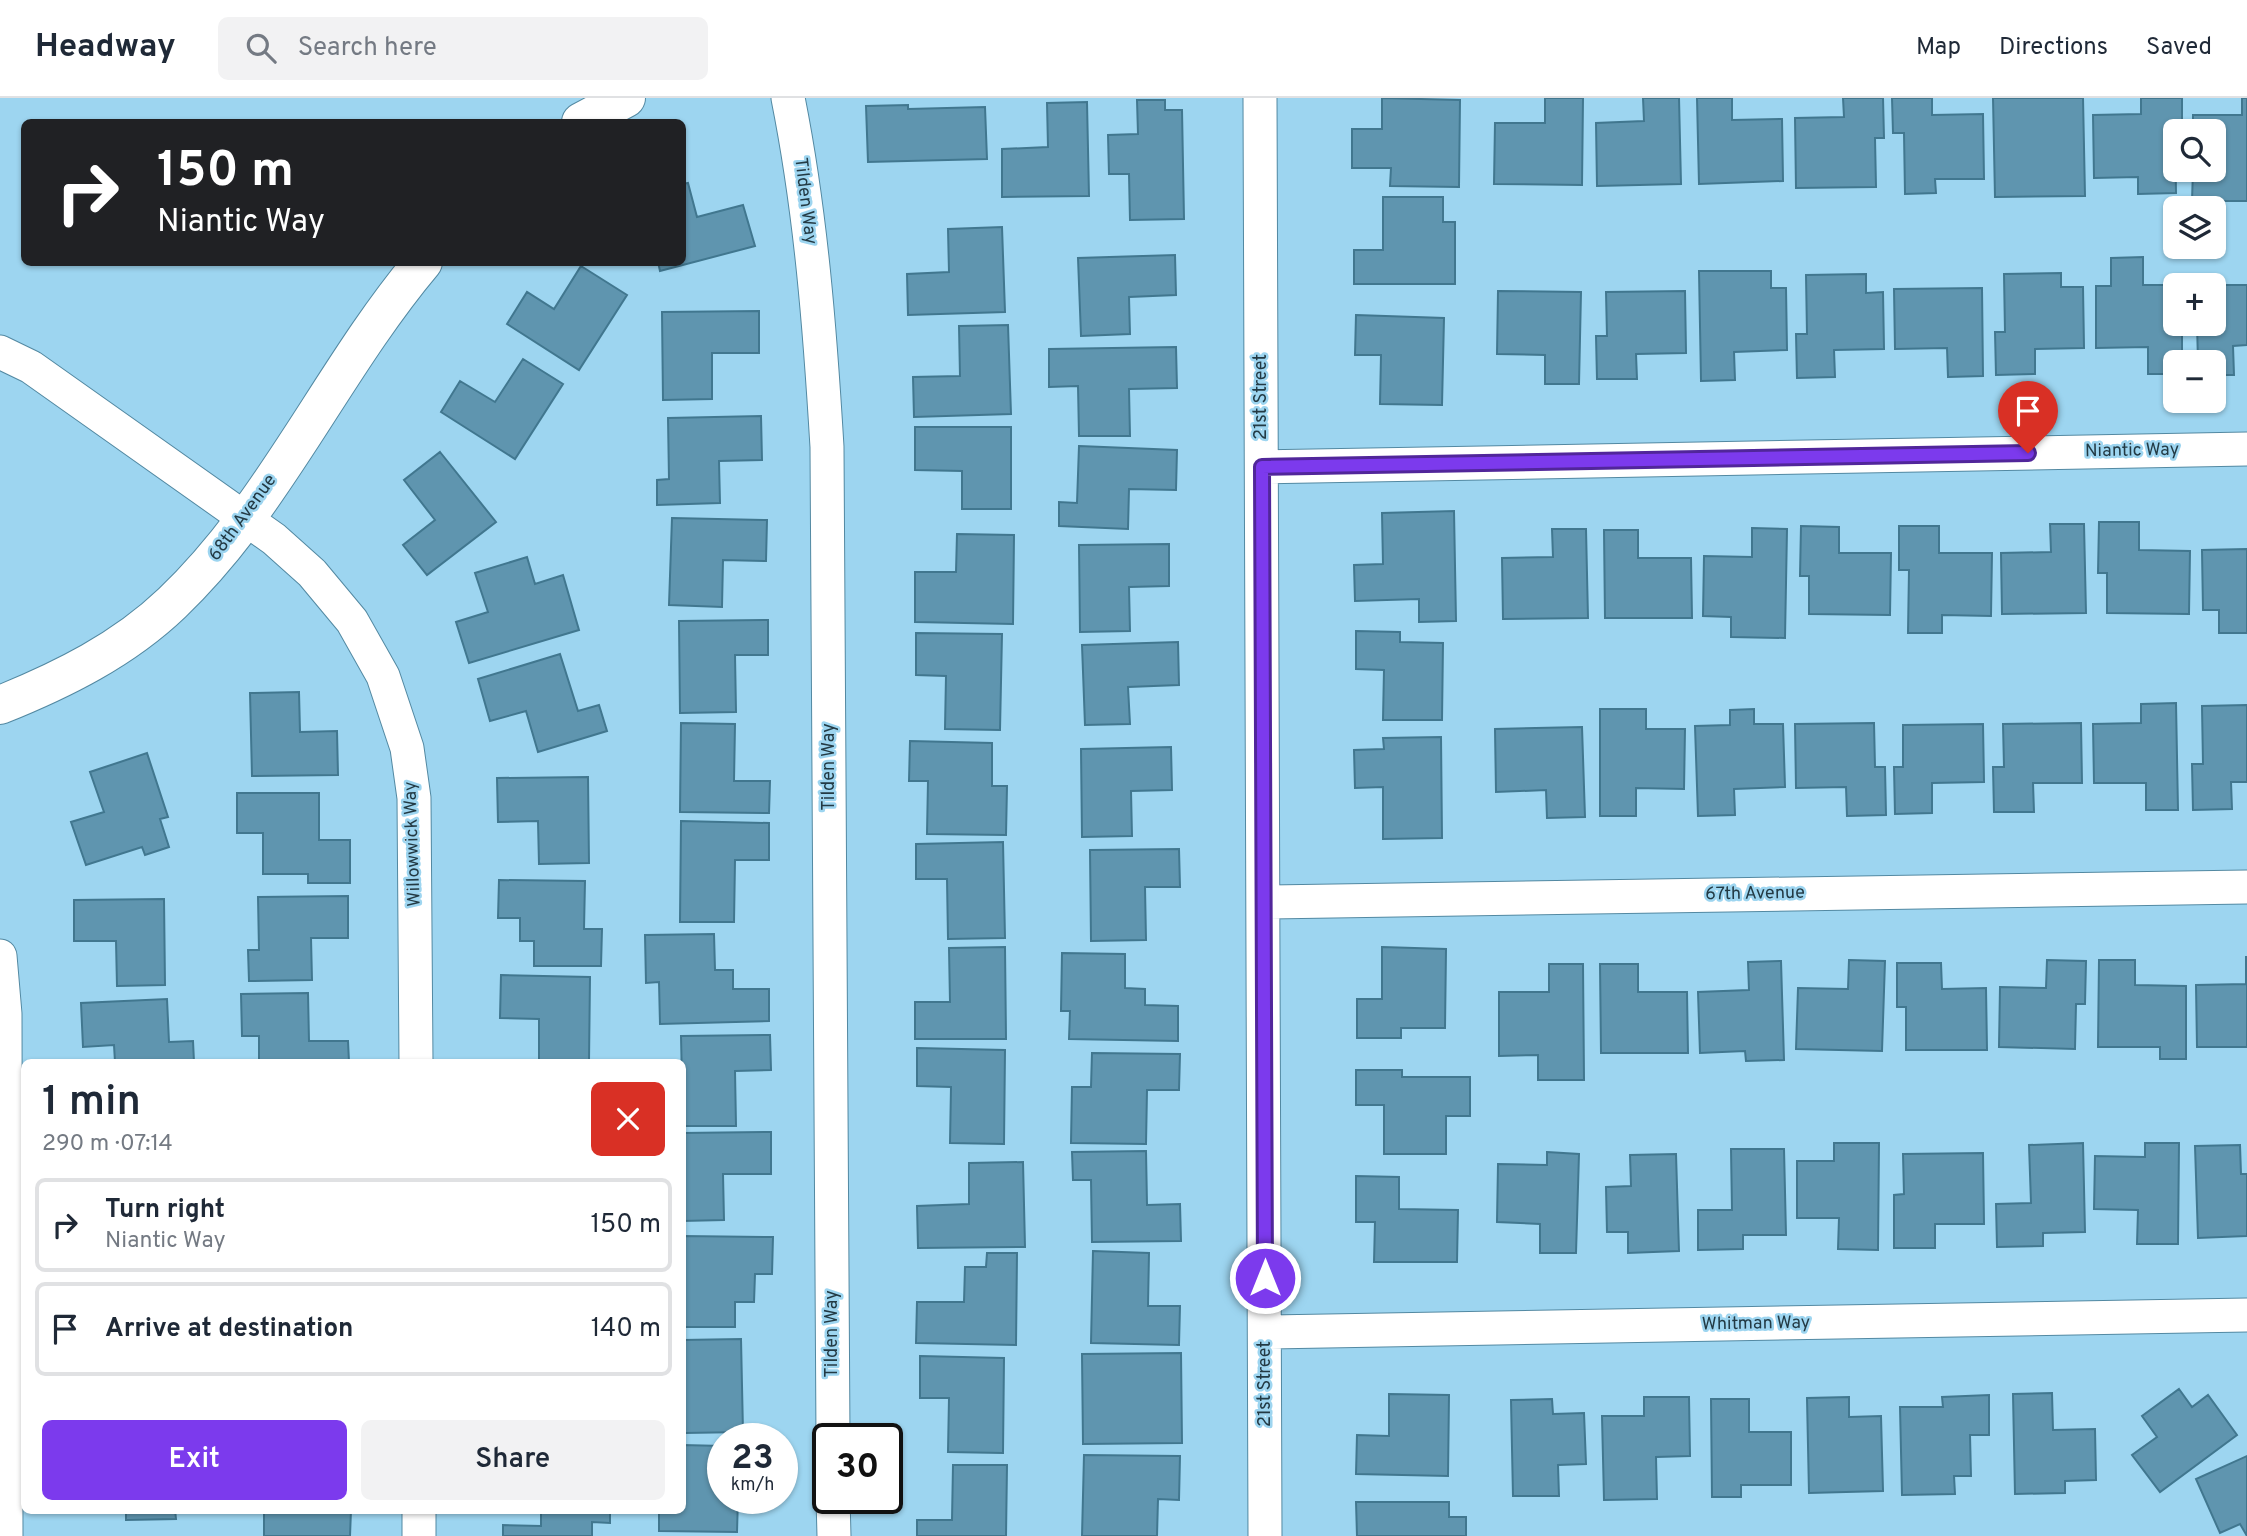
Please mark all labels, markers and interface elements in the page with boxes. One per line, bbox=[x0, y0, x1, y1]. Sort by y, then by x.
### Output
search box bbox=[218, 17, 708, 80]
text: Headway bbox=[35, 27, 176, 69]
icon: search bbox=[242, 29, 280, 67]
text: Search here bbox=[298, 32, 437, 65]
text: Map bbox=[1916, 33, 1961, 63]
text: Directions bbox=[1999, 33, 2108, 63]
text: Saved bbox=[2146, 33, 2212, 63]
map controls bbox=[2163, 119, 2226, 413]
button: search bbox=[2163, 119, 2226, 182]
text: 150 m bbox=[157, 142, 294, 204]
icon: right bbox=[42, 147, 133, 238]
street label: Tilden Way bbox=[788, 156, 822, 246]
button: layers bbox=[2163, 196, 2226, 259]
text: Niantic Way bbox=[157, 203, 325, 243]
button: + bbox=[2163, 273, 2226, 336]
button: − bbox=[2163, 350, 2226, 413]
street label: 21st Street bbox=[1250, 354, 1273, 440]
pin bbox=[1998, 381, 2058, 453]
icon: arrive bbox=[2009, 392, 2047, 430]
street label: Niantic Way bbox=[2085, 439, 2179, 463]
street label: 68th Avenue bbox=[204, 470, 282, 566]
street label: Tilden Way bbox=[818, 723, 841, 811]
street label: Willowwick Way bbox=[399, 781, 427, 907]
street label: 67th Avenue bbox=[1705, 882, 1805, 906]
text: 1 min bbox=[42, 1077, 141, 1130]
button: close bbox=[591, 1082, 665, 1156]
text: 290 m · 07:14 bbox=[42, 1130, 173, 1159]
text: Turn right bbox=[105, 1194, 225, 1227]
icon: right bbox=[46, 1206, 84, 1244]
text: 150 m bbox=[590, 1209, 661, 1242]
text: Niantic Way bbox=[105, 1227, 226, 1256]
position arrow bbox=[1228, 1241, 1302, 1315]
street label: Tilden Way bbox=[821, 1290, 844, 1378]
icon: arrive bbox=[46, 1310, 84, 1348]
street label: Whitman Way bbox=[1702, 1312, 1810, 1336]
text: Arrive at destination bbox=[105, 1313, 353, 1346]
text: 140 m bbox=[591, 1313, 661, 1346]
street label: 21st Street bbox=[1254, 1341, 1277, 1427]
button: Exit bbox=[42, 1420, 347, 1500]
button: Share bbox=[361, 1420, 665, 1500]
speed limit sign: 30 bbox=[812, 1423, 903, 1514]
text: 23 bbox=[731, 1437, 774, 1481]
text: km/h bbox=[731, 1474, 774, 1497]

